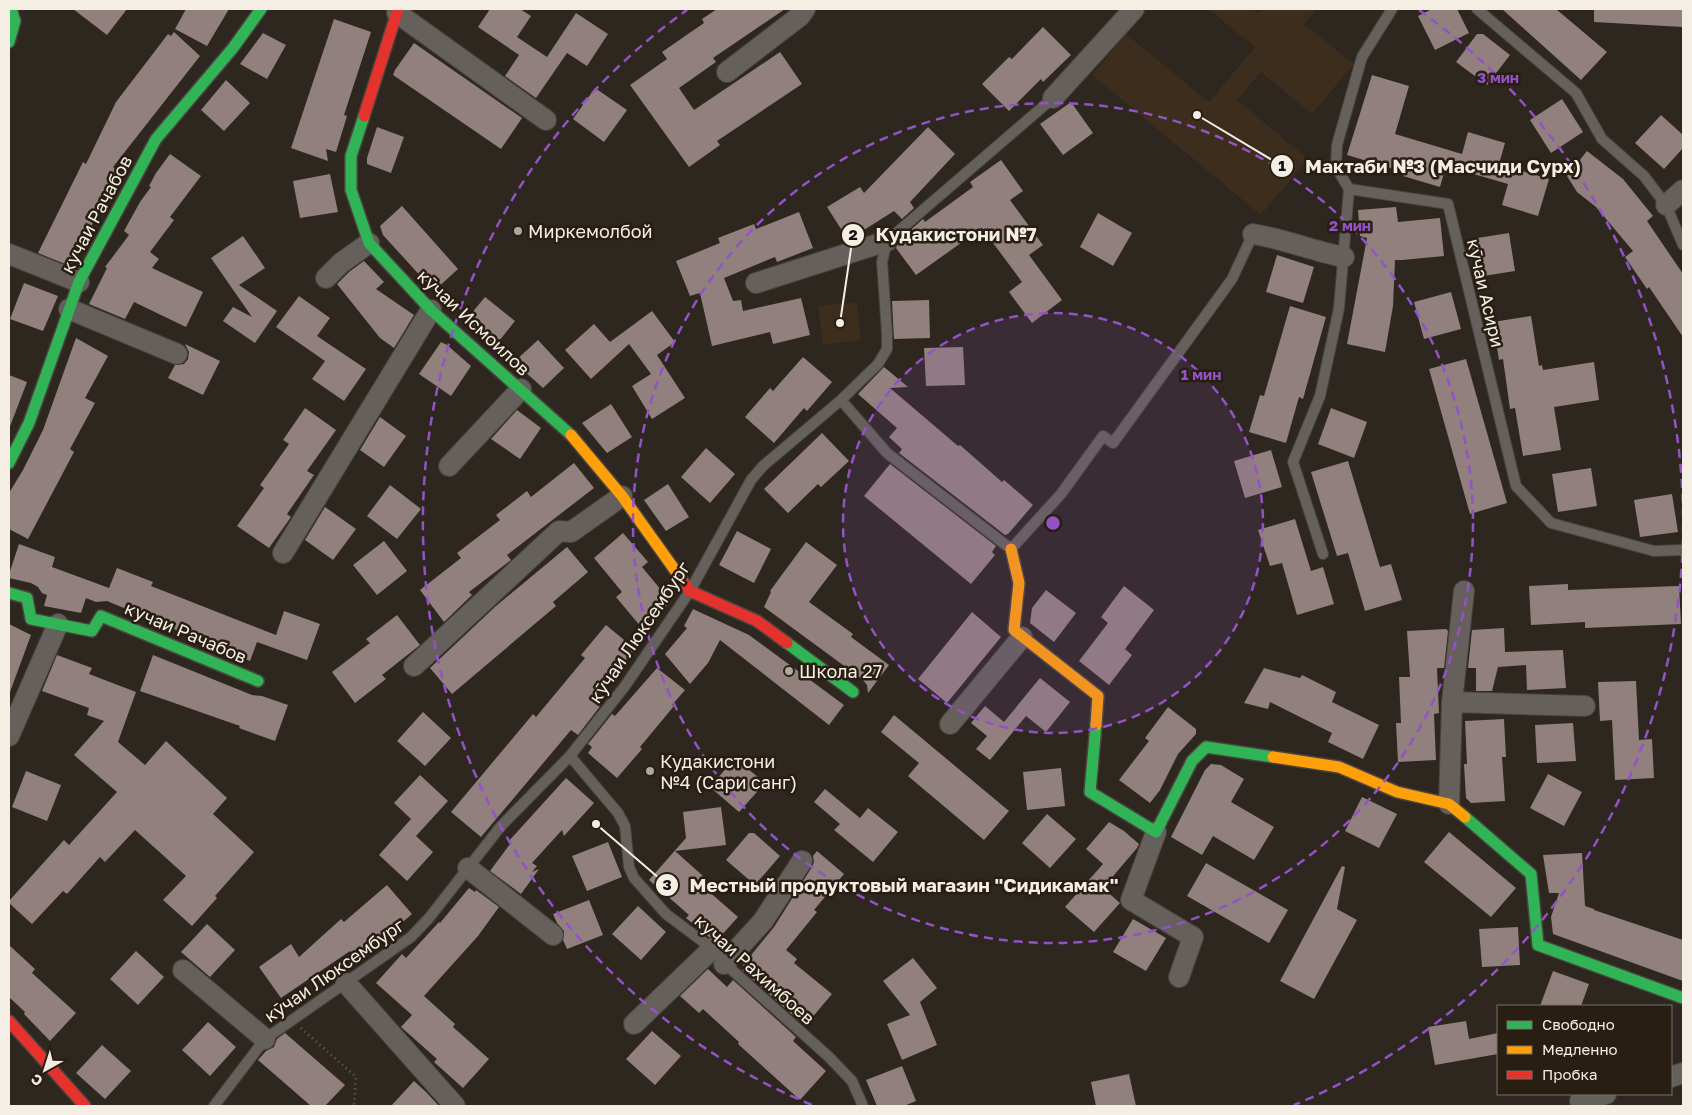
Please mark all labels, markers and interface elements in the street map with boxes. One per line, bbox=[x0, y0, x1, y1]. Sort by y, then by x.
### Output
text: 3 мин bbox=[1477, 68, 1519, 86]
callout: Мактаби №3 (Масчиди Сурх) bbox=[1270, 149, 1591, 183]
street label: кучаи Рачабов bbox=[56, 151, 136, 277]
text: Мактаби №3 (Масчиди Сурх) bbox=[1305, 154, 1581, 177]
text: 1 bbox=[1278, 156, 1286, 174]
text: 2 мин bbox=[1329, 216, 1371, 234]
callout: Кудакистони №7 bbox=[840, 218, 1046, 252]
place label: Миркемолбой bbox=[528, 220, 653, 242]
text: Кудакистони №7 bbox=[875, 222, 1037, 245]
marker: Миркемолбой bbox=[512, 225, 524, 237]
text: 2 bbox=[848, 225, 858, 243]
street label: кӯчаи Асири bbox=[1463, 237, 1509, 349]
street label: кӯчаи Исмоилов bbox=[413, 264, 535, 380]
text: 1 мин bbox=[1181, 365, 1221, 383]
centre of rings bbox=[1044, 514, 1062, 532]
street label: кӯчаи Люксембург bbox=[584, 557, 694, 707]
street label: кучаи Рачабов bbox=[122, 596, 250, 668]
place label: Школа 27 bbox=[799, 660, 882, 682]
marker: Школа 27 bbox=[783, 665, 795, 677]
place label: Кудакистони №4 (Сари санг) bbox=[660, 750, 797, 793]
marker: Кудакистони №4 (Сари санг) bbox=[644, 765, 656, 777]
callout: Местный продуктовый магазин "Сидикамак" bbox=[655, 868, 1129, 902]
text: Местный продуктовый магазин "Сидикамак" bbox=[690, 873, 1118, 896]
text: 3 bbox=[662, 875, 672, 893]
street label: кучаи Рахимбоев bbox=[690, 909, 820, 1029]
street label: кӯчаи Люксембург bbox=[260, 913, 408, 1027]
legend bbox=[1497, 1005, 1672, 1095]
text: Свободно bbox=[1542, 1015, 1615, 1033]
text: Медленно bbox=[1542, 1040, 1618, 1058]
north arrow bbox=[20, 1045, 70, 1095]
text: Пробка bbox=[1542, 1065, 1597, 1083]
text: С bbox=[27, 1071, 46, 1090]

